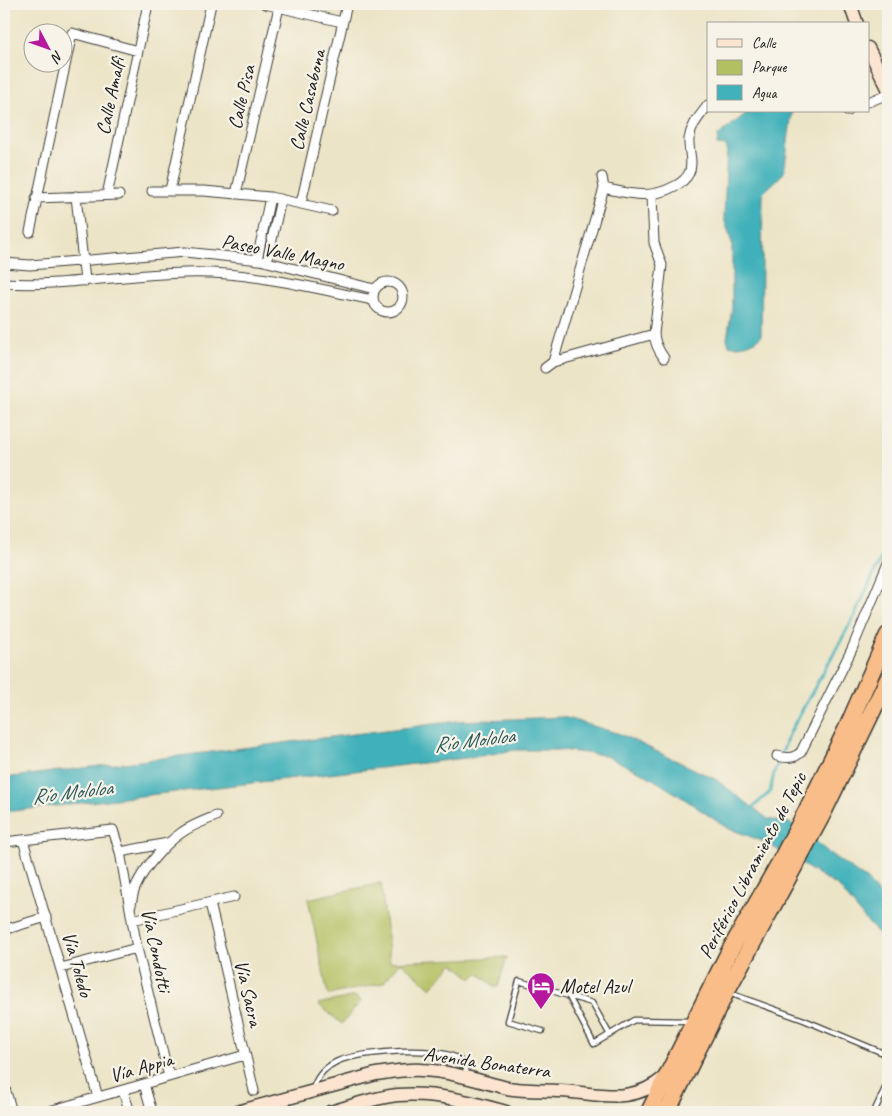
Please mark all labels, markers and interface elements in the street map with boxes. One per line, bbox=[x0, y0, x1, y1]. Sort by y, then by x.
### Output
north arrow bbox=[22, 22, 72, 72]
legend bbox=[707, 22, 870, 112]
text: Calle bbox=[752, 34, 777, 53]
street label: Calle Casabona bbox=[284, 46, 332, 153]
text: N bbox=[47, 47, 67, 67]
street label: Calle Amalfi bbox=[90, 53, 131, 137]
text: Parque bbox=[752, 58, 788, 77]
street label: Calle Pisa bbox=[222, 61, 261, 132]
text: Agua bbox=[752, 84, 777, 103]
street label: Paseo Valle Magno bbox=[220, 228, 347, 277]
water label: Río Mololoa bbox=[432, 722, 518, 758]
street label: Periférico Libramiento de Tepic bbox=[693, 767, 813, 963]
water label: Río Mololoa bbox=[30, 774, 116, 810]
street label: Vía Condotti bbox=[135, 906, 178, 996]
street label: Vía Toledo bbox=[56, 929, 99, 1000]
street label: Vía Sacra bbox=[229, 957, 269, 1030]
hotel icon: Motel Azul bbox=[526, 971, 556, 1010]
place label: Motel Azul bbox=[560, 974, 634, 999]
street label: Avenida Bonaterra bbox=[422, 1041, 553, 1084]
street label: Vía Appia bbox=[107, 1046, 177, 1088]

